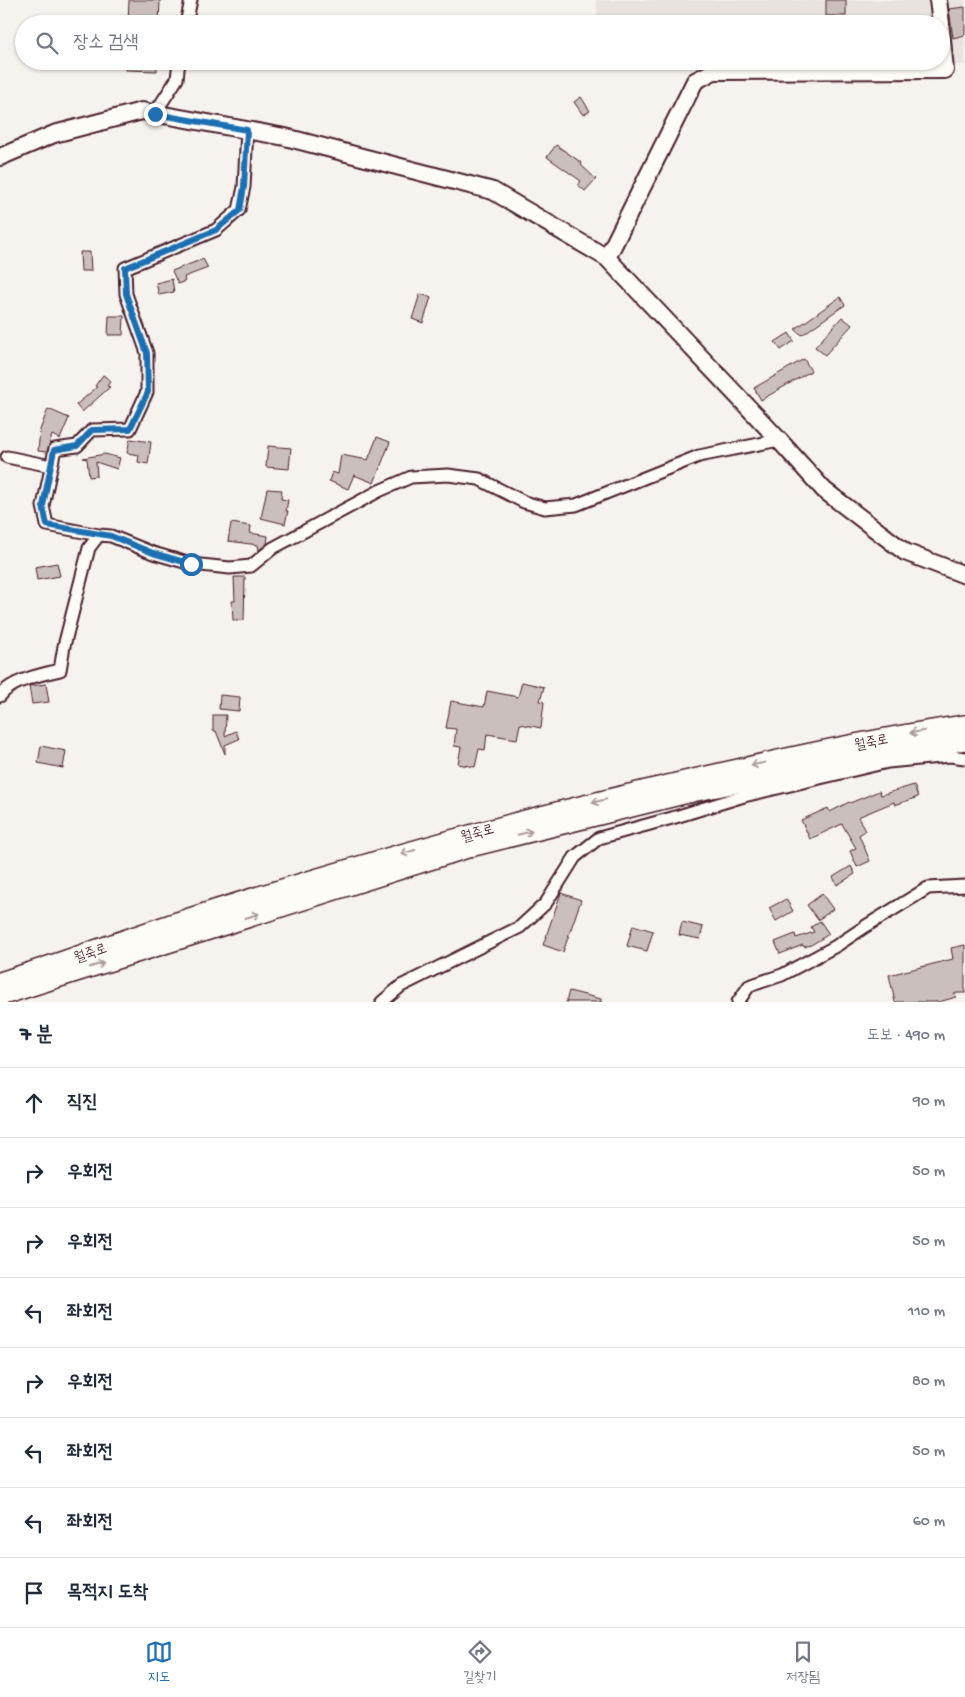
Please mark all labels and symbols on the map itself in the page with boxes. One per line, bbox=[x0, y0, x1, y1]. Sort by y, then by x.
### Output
route end bbox=[144, 103, 167, 126]
route start bbox=[180, 553, 203, 576]
one-way arrow bbox=[909, 727, 925, 737]
street label: 월죽로 bbox=[853, 732, 890, 755]
one-way arrow bbox=[750, 760, 766, 769]
one-way arrow bbox=[592, 797, 608, 806]
street label: 월죽로 bbox=[459, 822, 496, 847]
one-way arrow bbox=[516, 828, 532, 837]
one-way arrow bbox=[401, 848, 417, 857]
one-way arrow bbox=[244, 910, 260, 920]
street label: 월죽로 bbox=[72, 941, 110, 968]
one-way arrow bbox=[89, 959, 105, 969]

